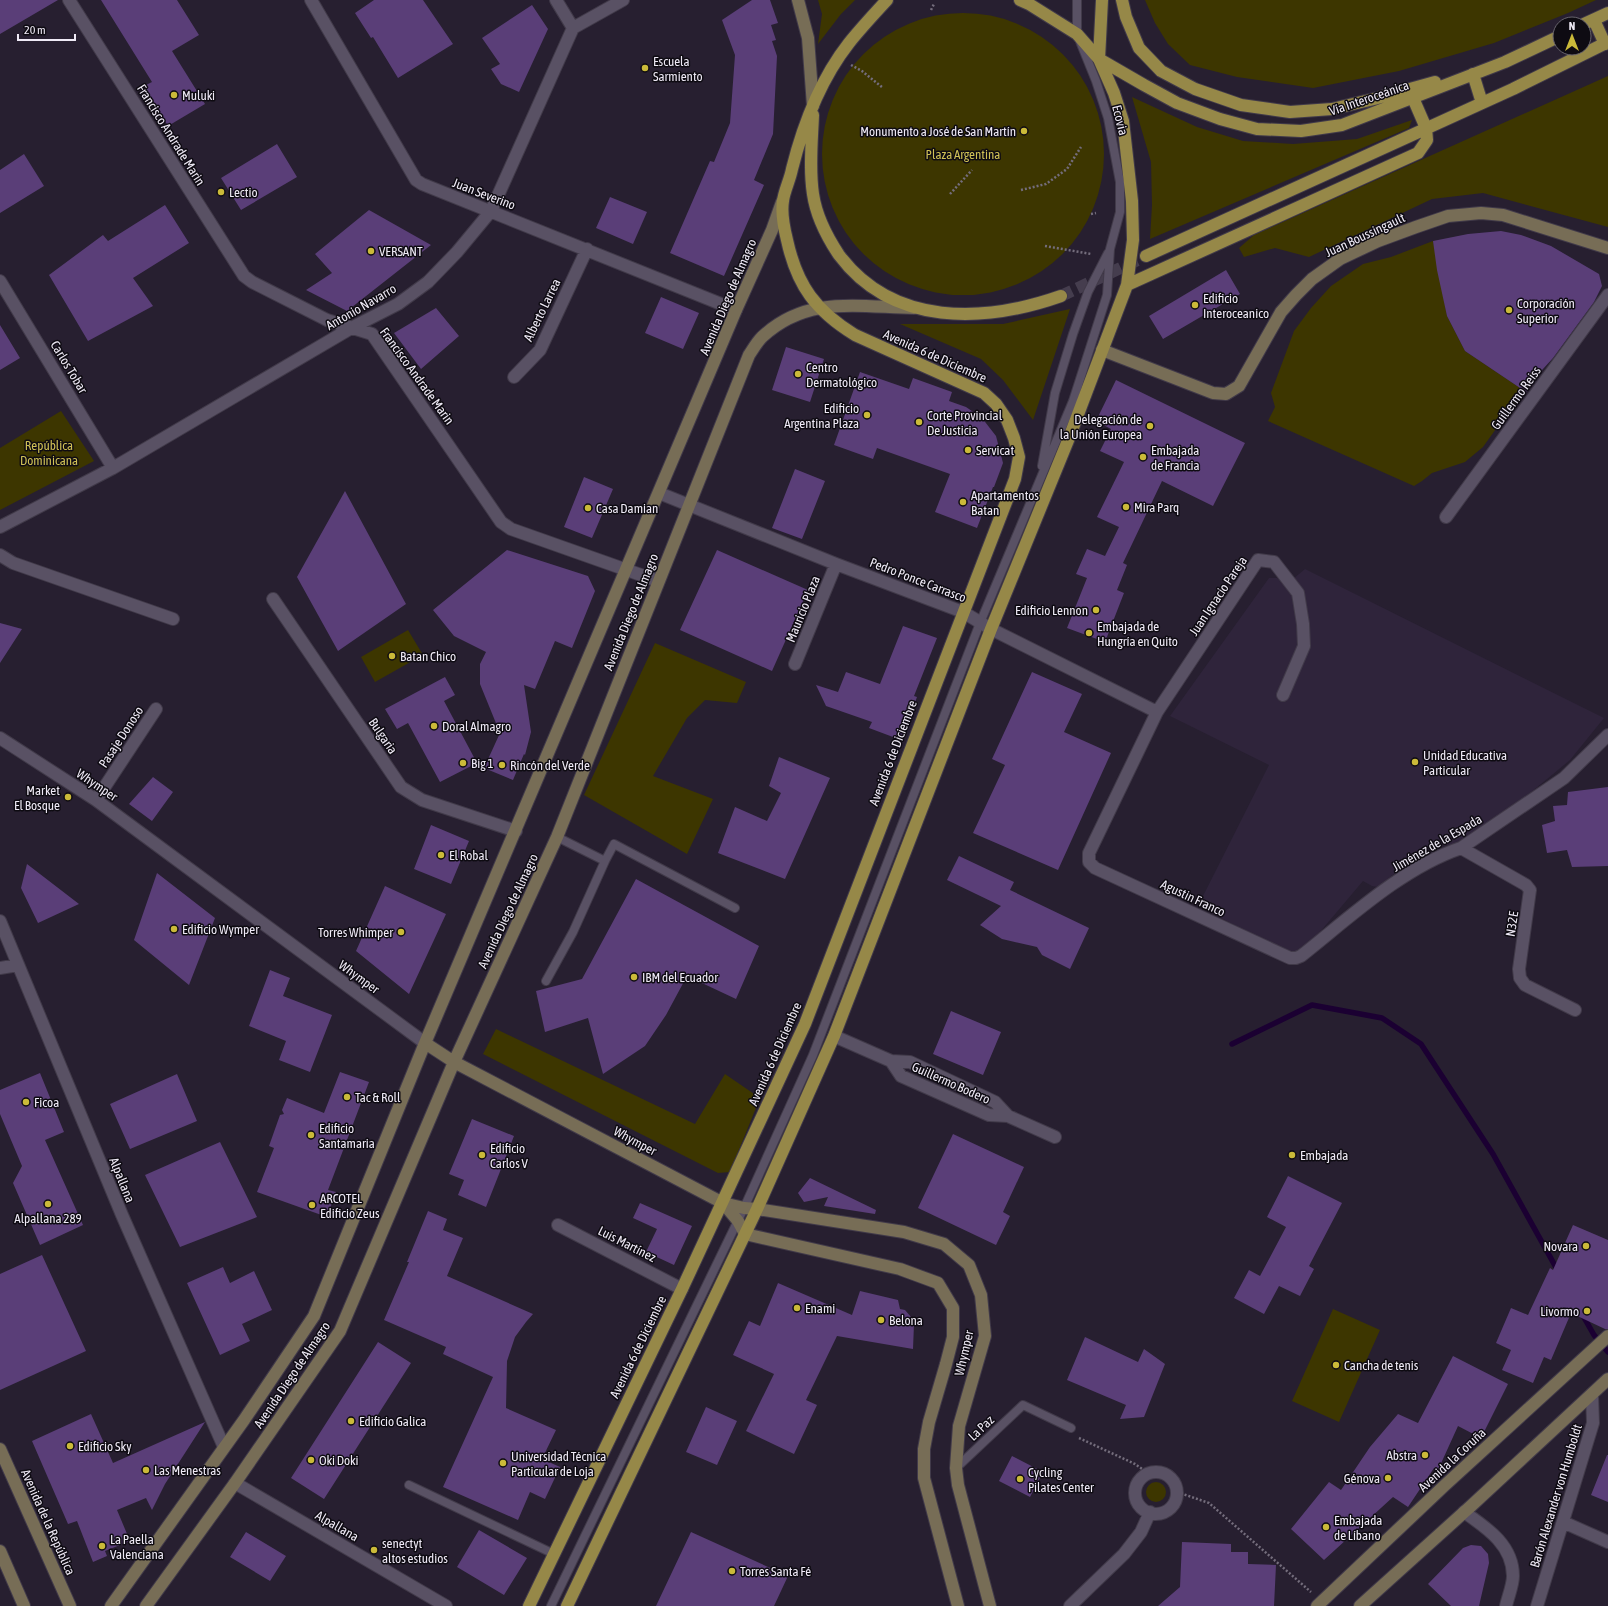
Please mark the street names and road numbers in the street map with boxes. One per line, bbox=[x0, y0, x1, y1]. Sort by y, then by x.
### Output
street label: Vía Interoceánica bbox=[1327, 77, 1411, 119]
street label: Francisco Andrade Marin bbox=[134, 82, 208, 188]
street label: Ecovia bbox=[1109, 103, 1131, 137]
street label: Juan Severino bbox=[450, 175, 518, 213]
street label: Juan Boussingault bbox=[1323, 210, 1408, 260]
street label: Avenida Diego de Almagro bbox=[697, 237, 759, 357]
street label: Alberto Larrea bbox=[520, 276, 564, 344]
street label: Antonio Navarro bbox=[323, 281, 399, 333]
street label: Francisco Andrade Marin bbox=[377, 325, 457, 427]
street label: Avenida 6 de Diciembre bbox=[881, 326, 989, 386]
street label: Carlos Tobar bbox=[47, 338, 91, 396]
street label: Guillermo Reiss bbox=[1488, 363, 1544, 433]
street label: Avenida Diego de Almagro bbox=[601, 551, 661, 673]
street label: Juan Ignacio Pareja bbox=[1186, 553, 1250, 639]
street label: Pedro Ponce Carrasco bbox=[868, 555, 968, 605]
street label: Mauricio Plaza bbox=[783, 574, 823, 644]
street label: Avenida 6 de Diciembre bbox=[866, 698, 920, 808]
street label: Pasaje Donoso bbox=[96, 704, 146, 770]
street label: Bulgaria bbox=[366, 715, 400, 757]
street label: Whymper bbox=[74, 766, 121, 804]
street label: Jiménez de la Espada bbox=[1390, 811, 1484, 875]
street label: Avenida Diego de Almagro bbox=[475, 851, 541, 971]
street label: Agustin Franco bbox=[1158, 877, 1228, 919]
street label: N32E bbox=[1503, 910, 1521, 938]
street label: Whymper bbox=[336, 957, 382, 997]
street label: Avenida 6 de Diciembre bbox=[745, 1000, 805, 1108]
street label: Guillermo Bodero bbox=[909, 1059, 993, 1107]
street label: Whymper bbox=[611, 1123, 659, 1159]
street label: Alpallana bbox=[106, 1155, 138, 1205]
street label: Luis Martínez bbox=[596, 1223, 659, 1265]
street label: Avenida 6 de Diciembre bbox=[607, 1293, 669, 1401]
street label: Avenida Diego de Almagro bbox=[251, 1319, 333, 1431]
street label: Whymper bbox=[951, 1329, 977, 1377]
street label: La Paz bbox=[965, 1412, 997, 1444]
street label: Barón Alexander von Humboldt bbox=[1527, 1422, 1585, 1569]
street label: Avenida la Coruña bbox=[1415, 1425, 1489, 1495]
street label: Avenida de la República bbox=[18, 1467, 78, 1577]
street label: Alpallana bbox=[313, 1508, 361, 1544]

